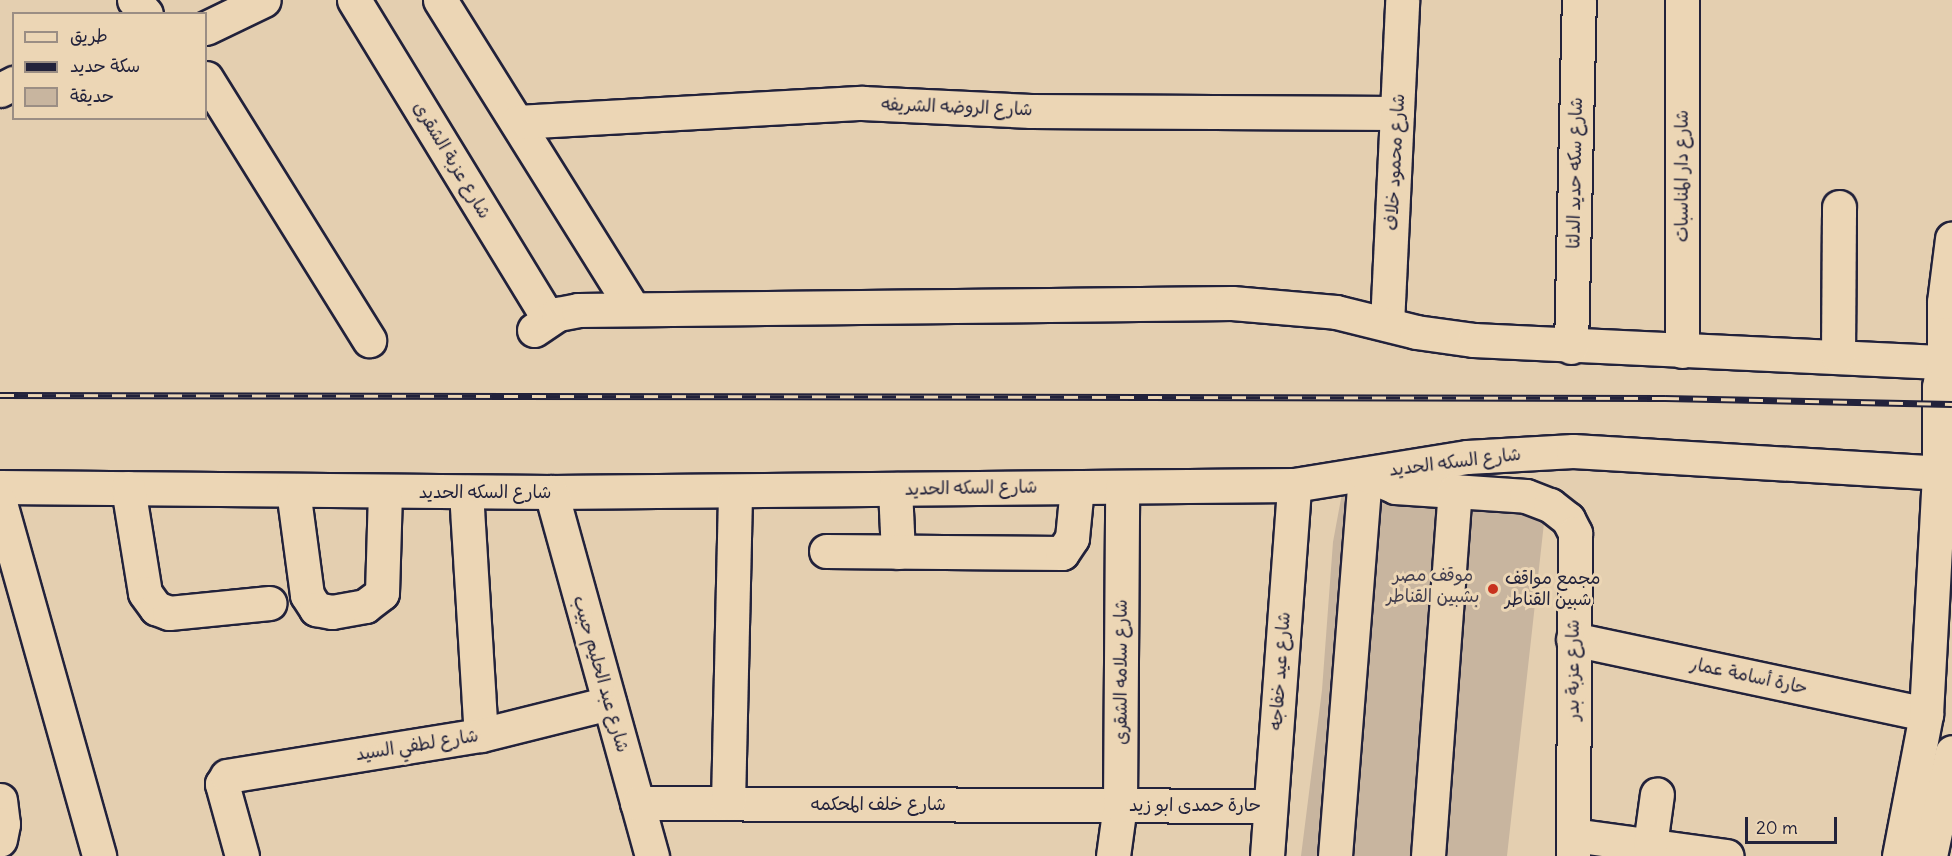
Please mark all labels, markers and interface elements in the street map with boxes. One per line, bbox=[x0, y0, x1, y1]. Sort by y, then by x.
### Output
legend bbox=[12, 12, 207, 120]
text: طريق bbox=[70, 24, 108, 47]
text: سكة حديد bbox=[70, 54, 140, 77]
text: حديقة bbox=[70, 84, 114, 107]
street label: شارع محمود خلاف bbox=[1381, 93, 1409, 231]
street label: شارع الروضه الشريفه bbox=[881, 94, 1033, 120]
street label: شارع سكه حديد الدلتا bbox=[1563, 97, 1587, 249]
street label: شارع عزبة الشقرى bbox=[409, 98, 495, 222]
street label: شارع دار المناسبات bbox=[1671, 110, 1693, 242]
street label: شارع السكه الحديد bbox=[1388, 443, 1522, 481]
street label: شارع السكه الحديد bbox=[904, 476, 1038, 500]
street label: شارع السكه الحديد bbox=[419, 481, 551, 503]
park label: موقف مصر بشبين القناطر bbox=[1387, 565, 1479, 608]
place label: مجمع مواقف شبين القناطر bbox=[1505, 568, 1601, 610]
marker: مجمع مواقف شبين القناطر bbox=[1486, 582, 1500, 596]
street label: شارع عبد الحليم حبيب bbox=[568, 593, 634, 755]
street label: شارع سلامه الشقرى bbox=[1110, 599, 1132, 745]
street label: شارع عيد خفاجه bbox=[1265, 611, 1295, 731]
street label: شارع عزبة بدر bbox=[1562, 619, 1584, 721]
street label: حارة أسامة عمار bbox=[1688, 653, 1810, 699]
street label: شارع لطفي السيد bbox=[354, 725, 480, 765]
street label: شارع خلف المحكمه bbox=[810, 793, 946, 815]
street label: حارة حمدى ابو زيد bbox=[1129, 794, 1261, 816]
scale bar bbox=[1748, 805, 1840, 843]
text: 20 m bbox=[1756, 816, 1798, 839]

